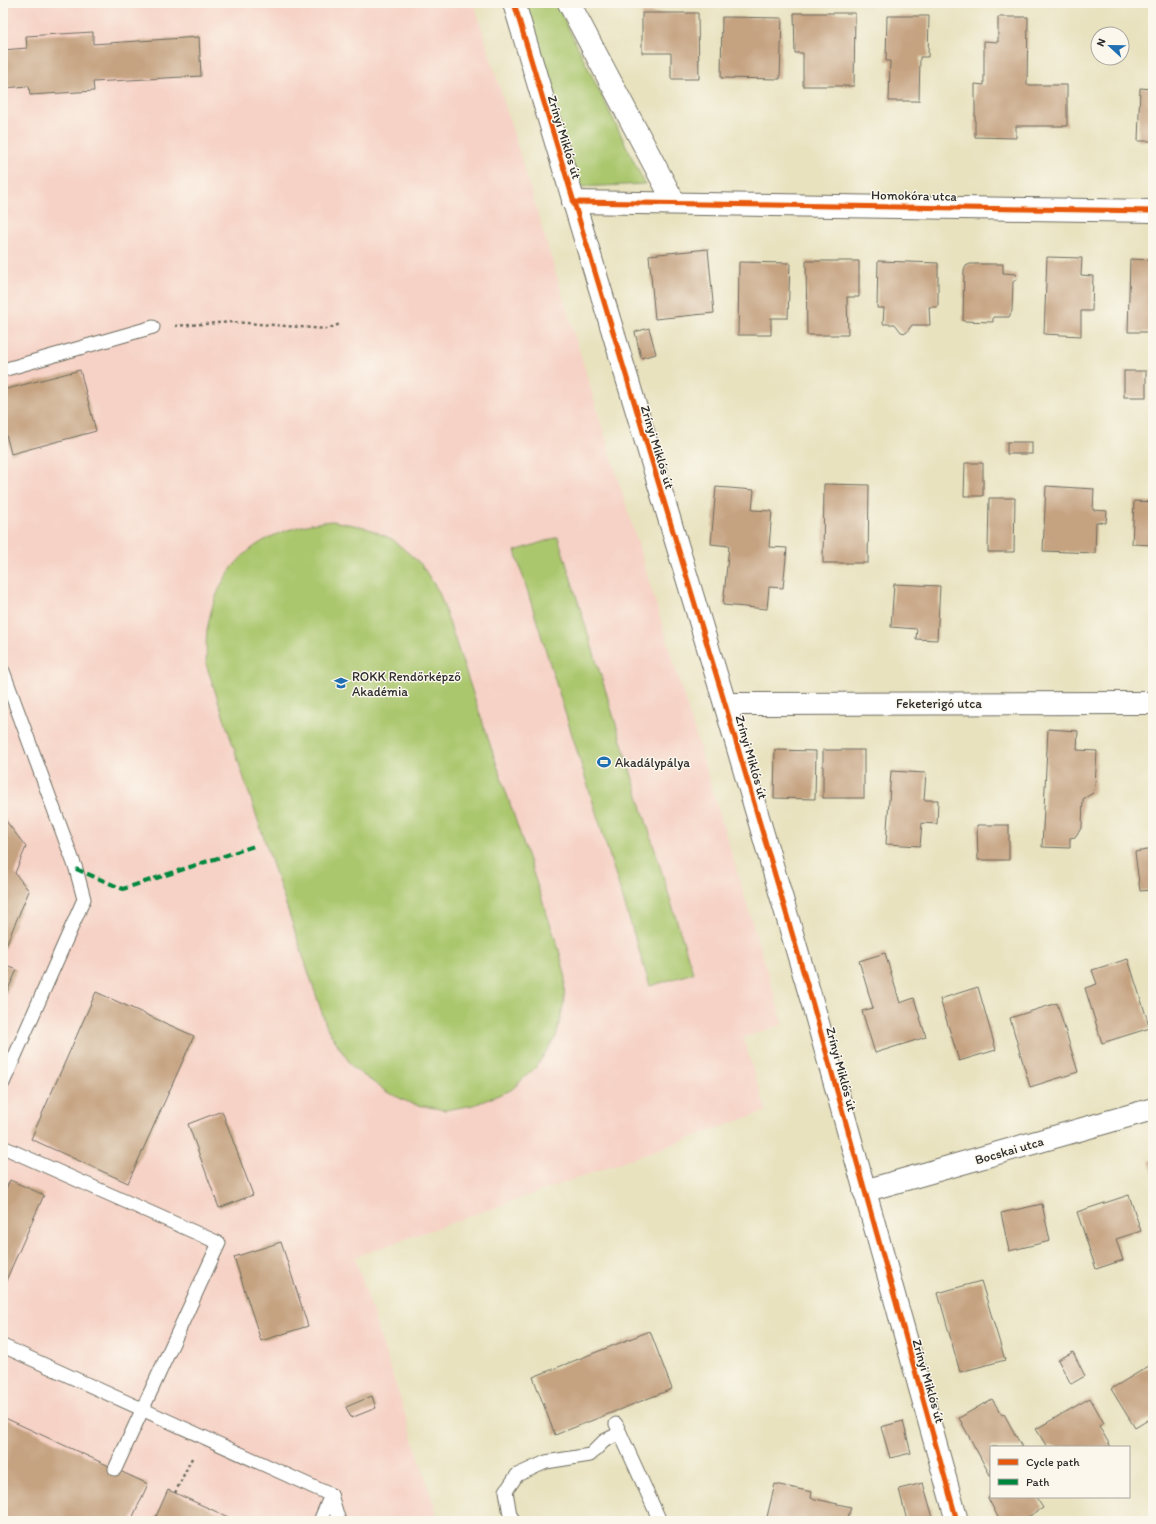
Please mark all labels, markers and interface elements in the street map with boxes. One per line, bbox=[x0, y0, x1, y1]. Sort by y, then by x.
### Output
north arrow bbox=[1090, 26, 1130, 66]
text: N bbox=[1094, 37, 1109, 48]
street label: Zrínyi Miklós út bbox=[545, 94, 584, 181]
street label: Homokóra utca bbox=[871, 187, 958, 204]
street label: Zrínyi Miklós út bbox=[638, 404, 677, 491]
place label: ROKK Rendőrképző Akadémia bbox=[352, 669, 461, 699]
school or university icon: ROKK Rendőrképző Akadémia bbox=[333, 675, 349, 691]
street label: Feketerigó utca bbox=[896, 696, 982, 711]
street label: Zrínyi Miklós út bbox=[732, 713, 771, 801]
sports icon: Akadálypálya bbox=[596, 754, 612, 770]
place label: Akadálypálya bbox=[615, 755, 690, 770]
street label: Zrínyi Miklós út bbox=[823, 1025, 860, 1113]
street label: Bocskai utca bbox=[973, 1133, 1046, 1167]
street label: Zrínyi Miklós út bbox=[909, 1337, 948, 1425]
legend bbox=[990, 1446, 1130, 1498]
text: Cycle path bbox=[1026, 1455, 1080, 1469]
text: Path bbox=[1026, 1475, 1049, 1489]

